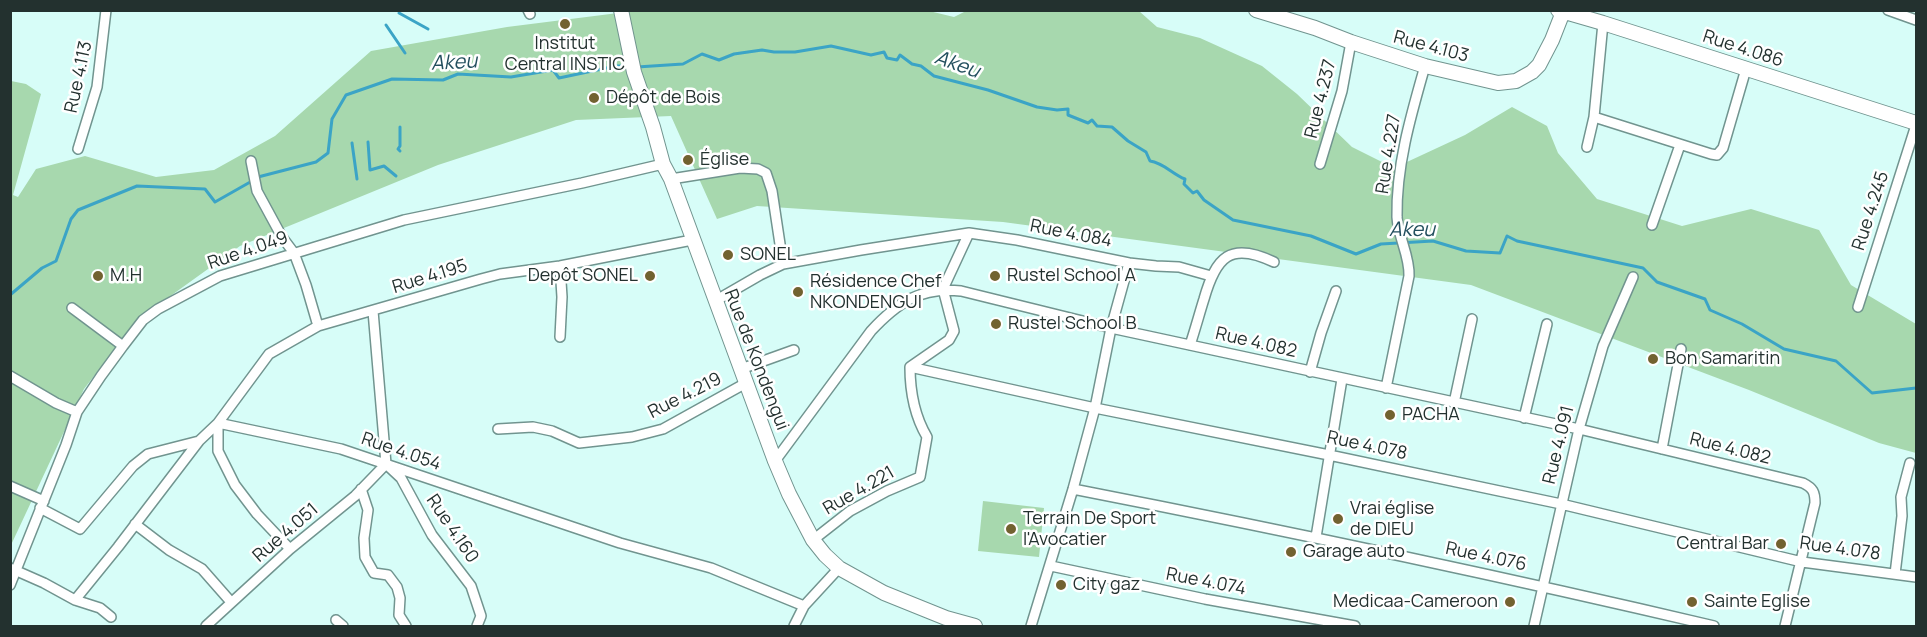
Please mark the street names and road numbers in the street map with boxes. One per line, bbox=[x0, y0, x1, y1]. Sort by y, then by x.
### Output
street label: Rue 4.086 bbox=[1700, 26, 1786, 72]
street label: Rue 4.103 bbox=[1391, 27, 1471, 67]
street label: Rue 4.113 bbox=[61, 39, 97, 115]
street label: Rue 4.237 bbox=[1301, 57, 1341, 141]
street label: Rue 4.227 bbox=[1372, 113, 1406, 195]
street label: Rue 4.245 bbox=[1848, 169, 1894, 253]
street label: Rue 4.084 bbox=[1028, 215, 1114, 253]
street label: Rue 4.049 bbox=[205, 227, 291, 275]
street label: Rue 4.195 bbox=[390, 255, 470, 299]
street label: Rue de Kondengui bbox=[719, 286, 793, 434]
street label: Rue 4.082 bbox=[1213, 323, 1299, 363]
street label: Rue 4.219 bbox=[645, 368, 725, 424]
street label: Rue 4.091 bbox=[1539, 404, 1579, 486]
street label: Rue 4.078 bbox=[1325, 427, 1409, 465]
street label: Rue 4.054 bbox=[358, 428, 444, 476]
street label: Rue 4.082 bbox=[1687, 429, 1773, 469]
street label: Rue 4.221 bbox=[820, 462, 898, 520]
street label: Rue 4.160 bbox=[421, 491, 483, 567]
street label: Rue 4.051 bbox=[249, 499, 323, 567]
street label: Rue 4.078 bbox=[1798, 533, 1882, 565]
street label: Rue 4.076 bbox=[1444, 538, 1528, 576]
street label: Rue 4.074 bbox=[1164, 564, 1248, 600]

